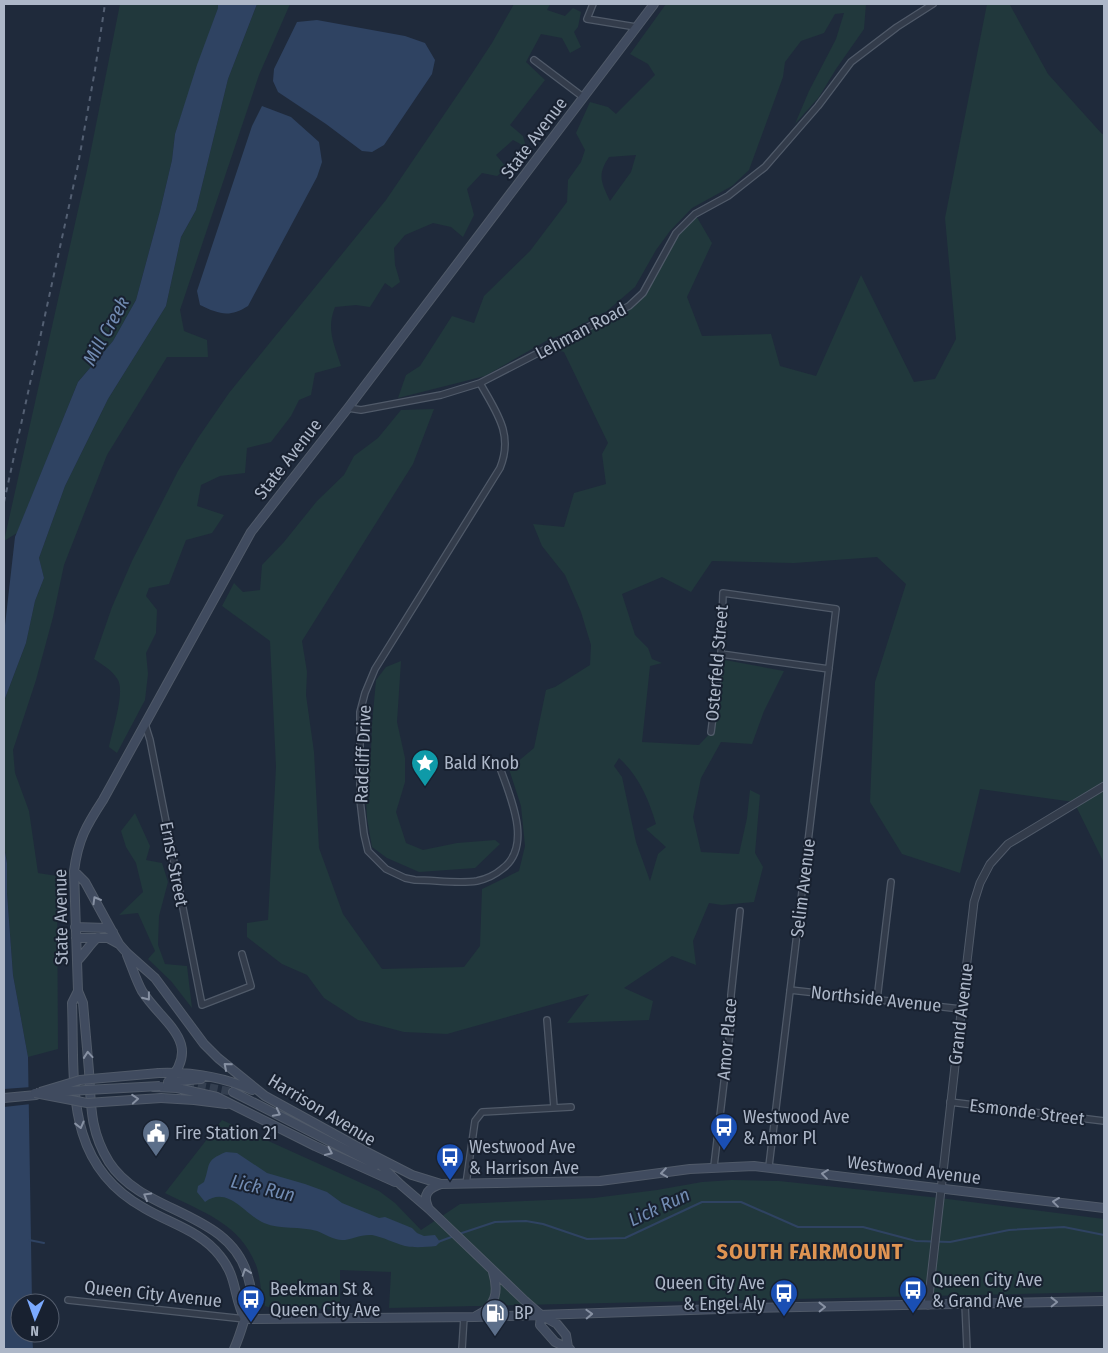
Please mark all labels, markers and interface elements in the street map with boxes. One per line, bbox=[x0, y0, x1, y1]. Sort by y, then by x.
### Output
street label: State Avenue bbox=[496, 93, 572, 183]
water label: Mill Creek bbox=[78, 293, 134, 369]
street label: Lehman Road bbox=[532, 298, 630, 364]
street label: State Avenue bbox=[250, 414, 326, 504]
street label: Osterfeld Street bbox=[701, 604, 733, 722]
street label: Radcliff Drive bbox=[350, 704, 376, 804]
place icon: Bald Knob bbox=[410, 748, 440, 787]
place label: Bald Knob bbox=[444, 752, 519, 774]
street label: Ernst Street bbox=[155, 820, 193, 908]
street label: Selim Avenue bbox=[786, 837, 820, 939]
street label: State Avenue bbox=[49, 869, 73, 965]
one-way arrow bbox=[92, 896, 102, 905]
street label: Grand Avenue bbox=[944, 962, 978, 1066]
street label: Northside Avenue bbox=[810, 981, 942, 1017]
one-way arrow bbox=[142, 991, 150, 1000]
street label: Amor Place bbox=[712, 997, 742, 1081]
one-way arrow bbox=[82, 1051, 93, 1059]
one-way arrow bbox=[223, 1063, 232, 1072]
street label: Harrison Avenue bbox=[264, 1069, 380, 1151]
one-way arrow bbox=[132, 1094, 140, 1105]
street label: Esmonde Street bbox=[968, 1094, 1086, 1130]
place label: Westwood Ave & Amor Pl bbox=[743, 1106, 850, 1149]
one-way arrow bbox=[272, 1107, 281, 1117]
bus stop icon: Westwood Ave & Amor Pl bbox=[709, 1112, 739, 1151]
public building icon: Fire Station 21 bbox=[141, 1118, 171, 1157]
one-way arrow bbox=[74, 1121, 85, 1130]
place label: Fire Station 21 bbox=[175, 1122, 277, 1144]
place label: Westwood Ave & Harrison Ave bbox=[469, 1136, 579, 1179]
bus stop icon: Westwood Ave & Harrison Ave bbox=[435, 1142, 465, 1181]
one-way arrow bbox=[324, 1146, 333, 1156]
street label: Westwood Avenue bbox=[846, 1151, 982, 1189]
one-way arrow bbox=[659, 1167, 667, 1178]
water label: Lick Run bbox=[229, 1169, 297, 1207]
one-way arrow bbox=[821, 1169, 829, 1180]
water label: Lick Run bbox=[625, 1183, 693, 1231]
one-way arrow bbox=[144, 1193, 153, 1203]
one-way arrow bbox=[1052, 1197, 1060, 1208]
district label: SOUTH FAIRMOUNT bbox=[717, 1238, 903, 1265]
one-way arrow bbox=[242, 1268, 252, 1277]
place label: Queen City Ave & Grand Ave bbox=[932, 1269, 1042, 1312]
place label: Queen City Ave & Engel Aly bbox=[655, 1272, 765, 1315]
bus stop icon: Queen City Ave & Grand Ave bbox=[898, 1275, 928, 1314]
street label: Queen City Avenue bbox=[83, 1276, 223, 1312]
place label: Beekman St & Queen City Ave bbox=[270, 1278, 380, 1321]
bus stop icon: Queen City Ave & Engel Aly bbox=[769, 1278, 799, 1317]
bus stop icon: Beekman St & Queen City Ave bbox=[236, 1284, 266, 1323]
north arrow bbox=[10, 1293, 60, 1343]
one-way arrow bbox=[1051, 1297, 1059, 1307]
fuel station icon: BP bbox=[480, 1298, 510, 1337]
place label: BP bbox=[514, 1302, 533, 1324]
one-way arrow bbox=[818, 1302, 826, 1312]
one-way arrow bbox=[586, 1308, 594, 1319]
text: N bbox=[30, 1322, 39, 1339]

